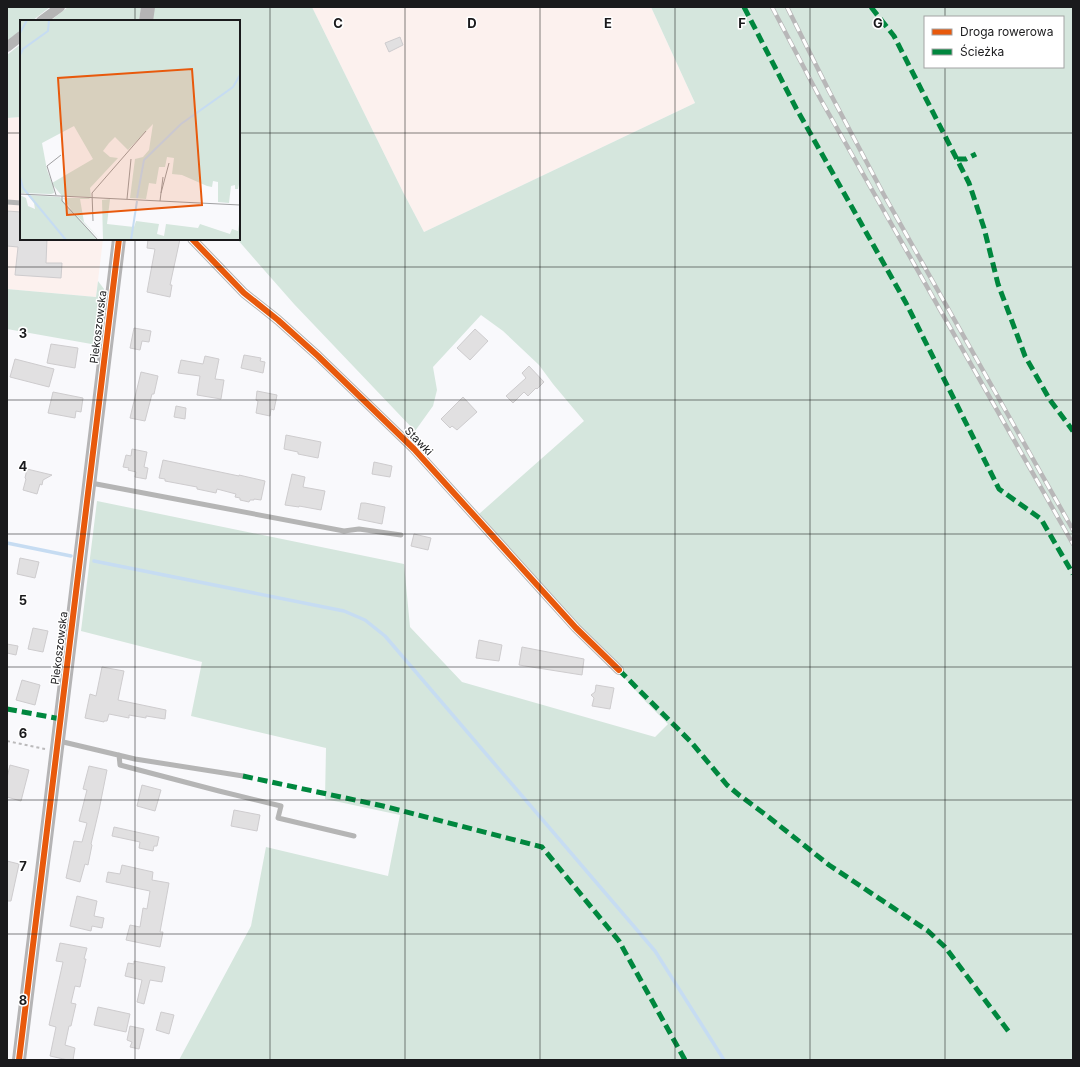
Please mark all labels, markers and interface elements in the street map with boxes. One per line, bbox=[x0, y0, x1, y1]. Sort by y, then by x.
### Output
text: C bbox=[333, 15, 343, 31]
text: D bbox=[467, 15, 477, 31]
text: E bbox=[604, 15, 612, 31]
text: F bbox=[738, 15, 746, 31]
text: G bbox=[873, 15, 883, 31]
legend bbox=[924, 16, 1064, 68]
inset map bbox=[20, 20, 240, 240]
text: Droga rowerowa bbox=[960, 24, 1053, 39]
text: Ścieżka bbox=[960, 44, 1004, 59]
street label: Piekoszowska bbox=[87, 290, 109, 364]
text: 3 bbox=[19, 325, 27, 341]
street label: Stawki bbox=[402, 424, 436, 458]
text: 4 bbox=[19, 458, 28, 474]
text: 5 bbox=[19, 592, 27, 608]
street label: Piekoszowska bbox=[48, 611, 70, 685]
text: 6 bbox=[19, 725, 27, 741]
text: 7 bbox=[19, 858, 27, 874]
text: 8 bbox=[19, 992, 27, 1008]

